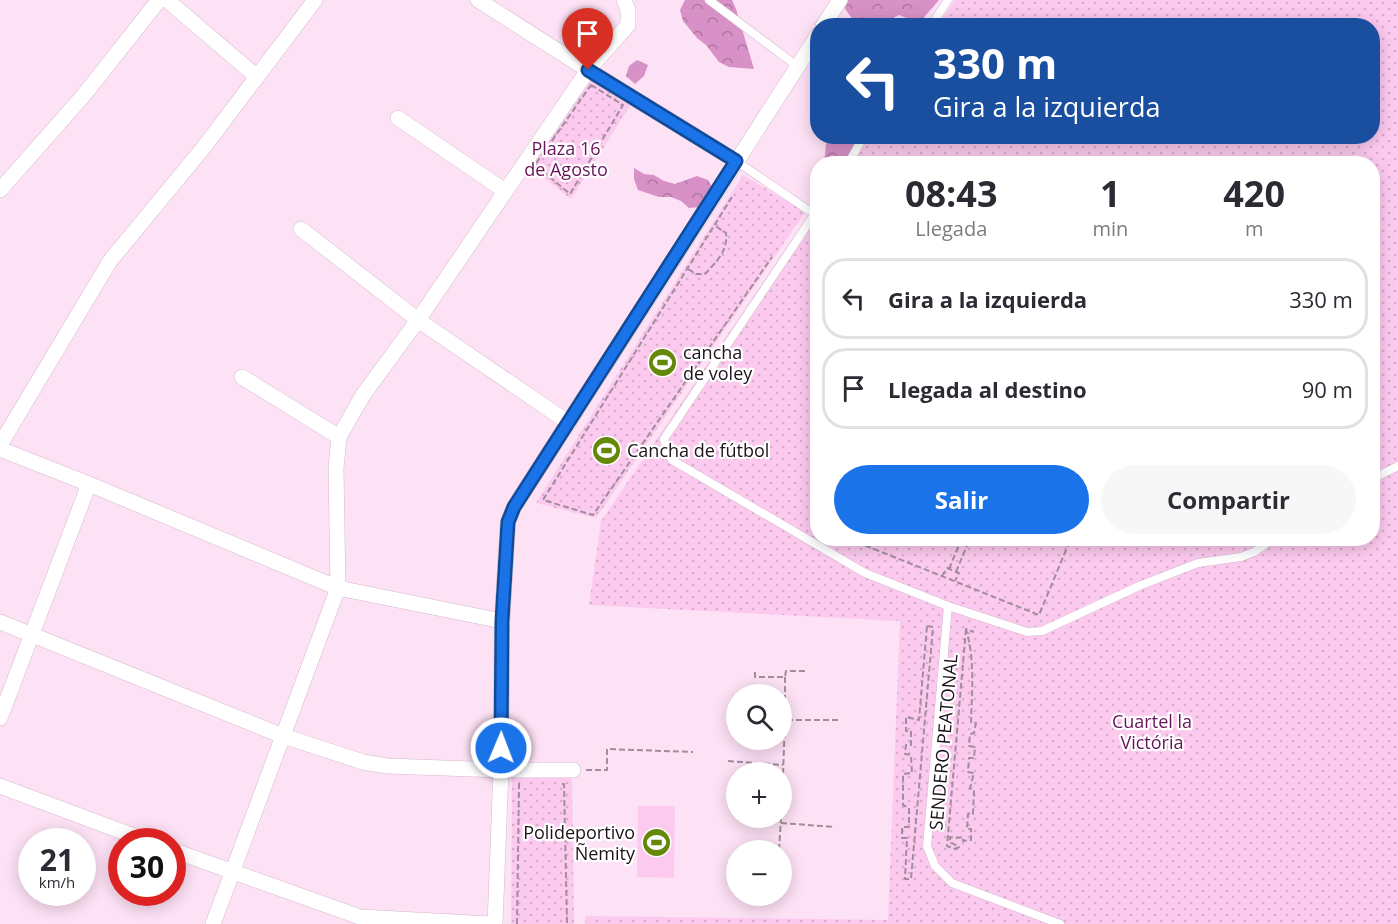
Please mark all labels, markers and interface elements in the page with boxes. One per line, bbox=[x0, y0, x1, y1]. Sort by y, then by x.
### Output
pin bbox=[562, 8, 613, 70]
icon: arrive bbox=[571, 17, 604, 50]
text: 330 m bbox=[933, 34, 1057, 91]
icon: left bbox=[834, 42, 912, 120]
text: Gira a la izquierda bbox=[933, 88, 1160, 125]
park label: Plaza 16 de Agosto bbox=[524, 136, 608, 181]
text: 08:43 bbox=[905, 169, 998, 218]
text: 1 bbox=[1100, 169, 1121, 218]
text: 420 bbox=[1223, 169, 1285, 218]
text: Llegada bbox=[915, 215, 987, 242]
text: min bbox=[1092, 215, 1128, 242]
text: m bbox=[1245, 215, 1263, 242]
icon: left bbox=[837, 282, 870, 315]
text: Gira a la izquierda bbox=[888, 284, 1087, 314]
text: 330 m bbox=[1289, 284, 1353, 314]
place label: cancha de voley bbox=[683, 340, 753, 385]
sports icon: cancha de voley bbox=[646, 346, 678, 378]
icon: arrive bbox=[837, 372, 870, 405]
text: Llegada al destino bbox=[888, 374, 1087, 404]
text: 90 m bbox=[1302, 374, 1353, 404]
sports icon: Cancha de fútbol bbox=[590, 434, 622, 466]
place label: Cancha de fútbol bbox=[627, 438, 769, 462]
button: Salir bbox=[834, 465, 1089, 534]
button: Compartir bbox=[1101, 465, 1356, 534]
street label: SENDERO PEATONAL bbox=[923, 653, 963, 831]
map controls bbox=[726, 684, 792, 906]
button: search bbox=[726, 684, 792, 750]
park label: Cuartel la Victória bbox=[1112, 709, 1192, 754]
position arrow bbox=[469, 716, 533, 780]
button: + bbox=[726, 762, 792, 828]
place label: Polideportivo Ñemity bbox=[523, 820, 636, 865]
sports icon: Polideportivo Ñemity bbox=[640, 826, 672, 858]
speed limit sign: 30 bbox=[108, 828, 186, 906]
text: 21 bbox=[40, 839, 74, 880]
button: − bbox=[726, 840, 792, 906]
text: km/h bbox=[39, 872, 75, 892]

